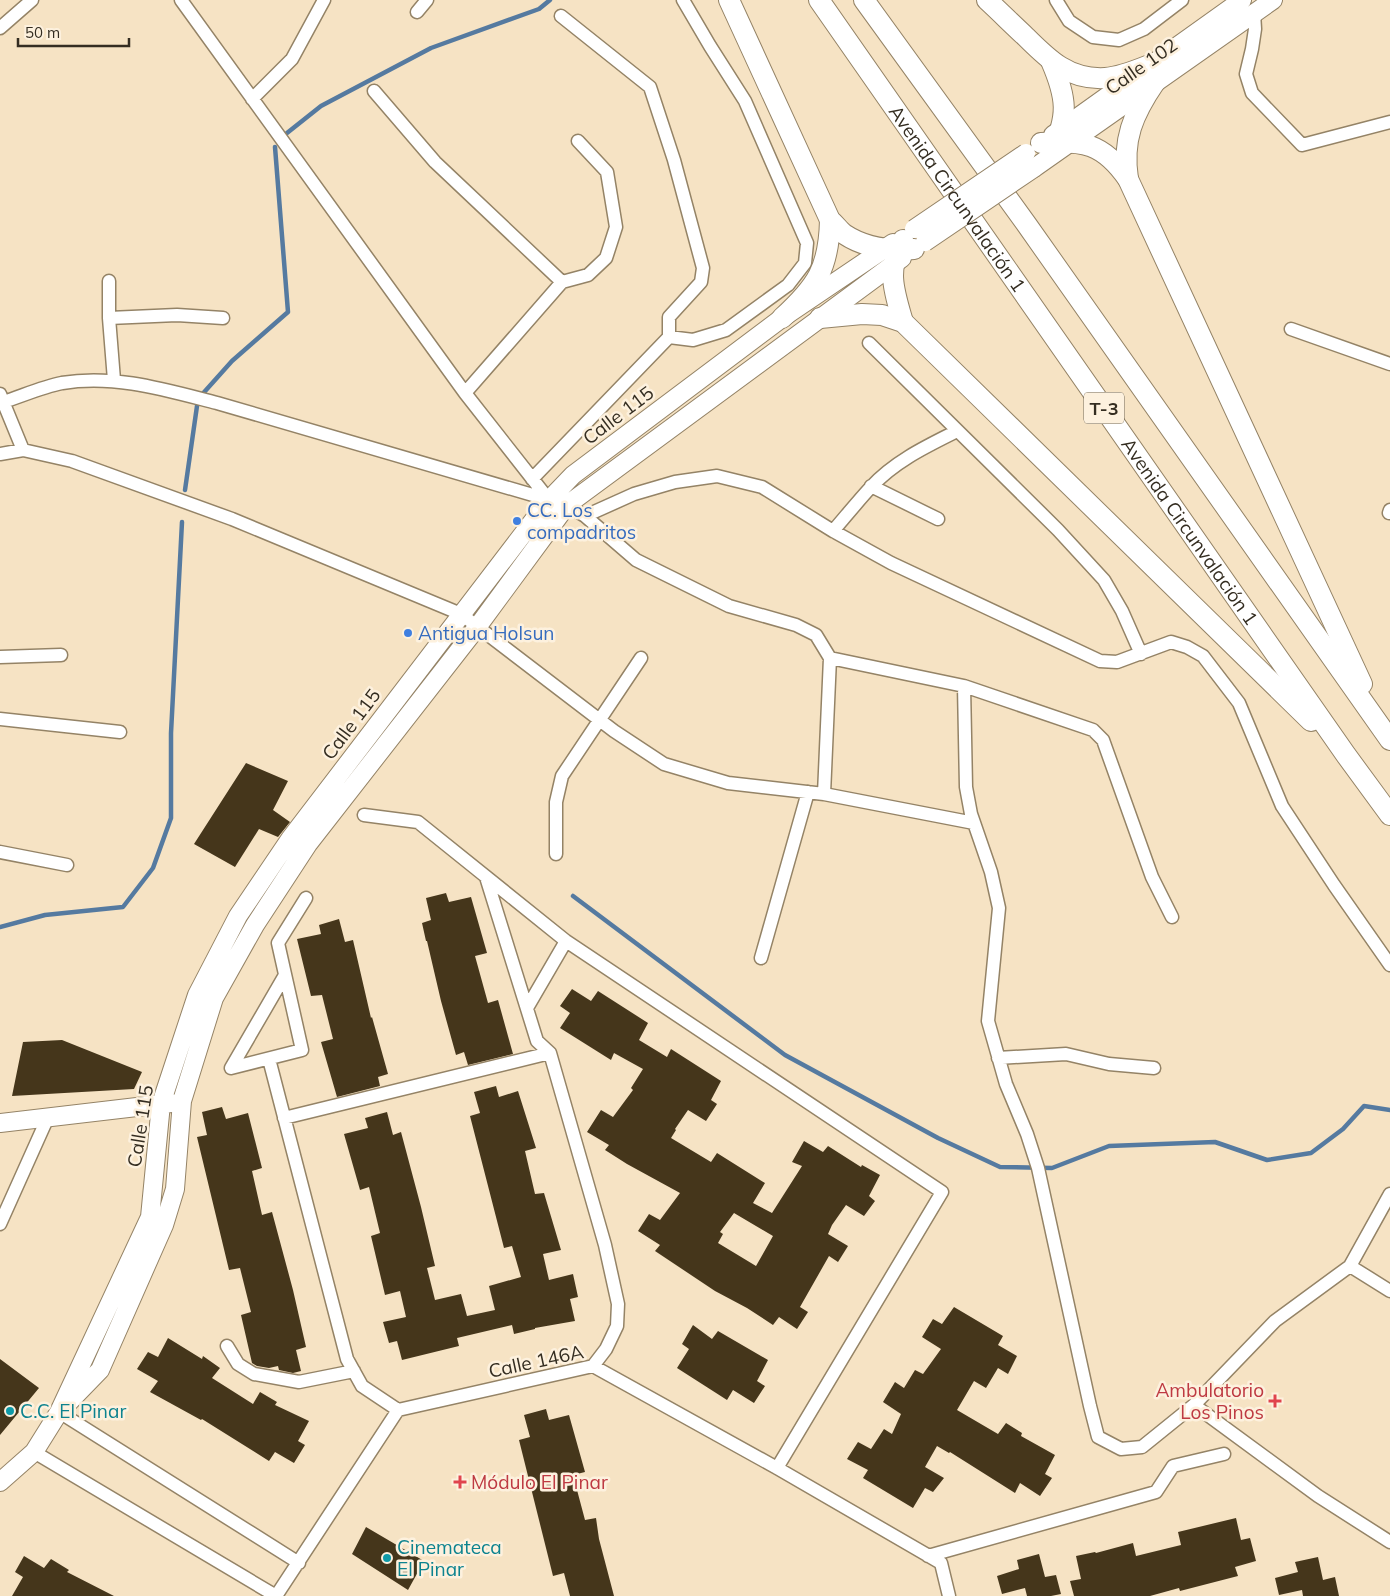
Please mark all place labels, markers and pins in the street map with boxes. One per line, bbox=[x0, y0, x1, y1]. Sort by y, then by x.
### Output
place label: CC. Los compadritos bbox=[527, 498, 636, 544]
marker: CC. Los compadritos bbox=[511, 515, 523, 527]
place label: Antigua Holsun bbox=[418, 621, 555, 645]
marker: Antigua Holsun bbox=[402, 627, 414, 639]
place label: Ambulatorio Los Pinos bbox=[1155, 1378, 1264, 1424]
marker: Ambulatorio Los Pinos bbox=[1268, 1394, 1282, 1408]
place label: C.C. El Pinar bbox=[20, 1399, 126, 1423]
marker: C.C. El Pinar bbox=[4, 1405, 16, 1417]
place label: Módulo El Pinar bbox=[471, 1470, 608, 1494]
marker: Módulo El Pinar bbox=[453, 1475, 467, 1489]
place label: Cinemateca El Pinar bbox=[397, 1535, 502, 1581]
marker: Cinemateca El Pinar bbox=[381, 1552, 393, 1564]

